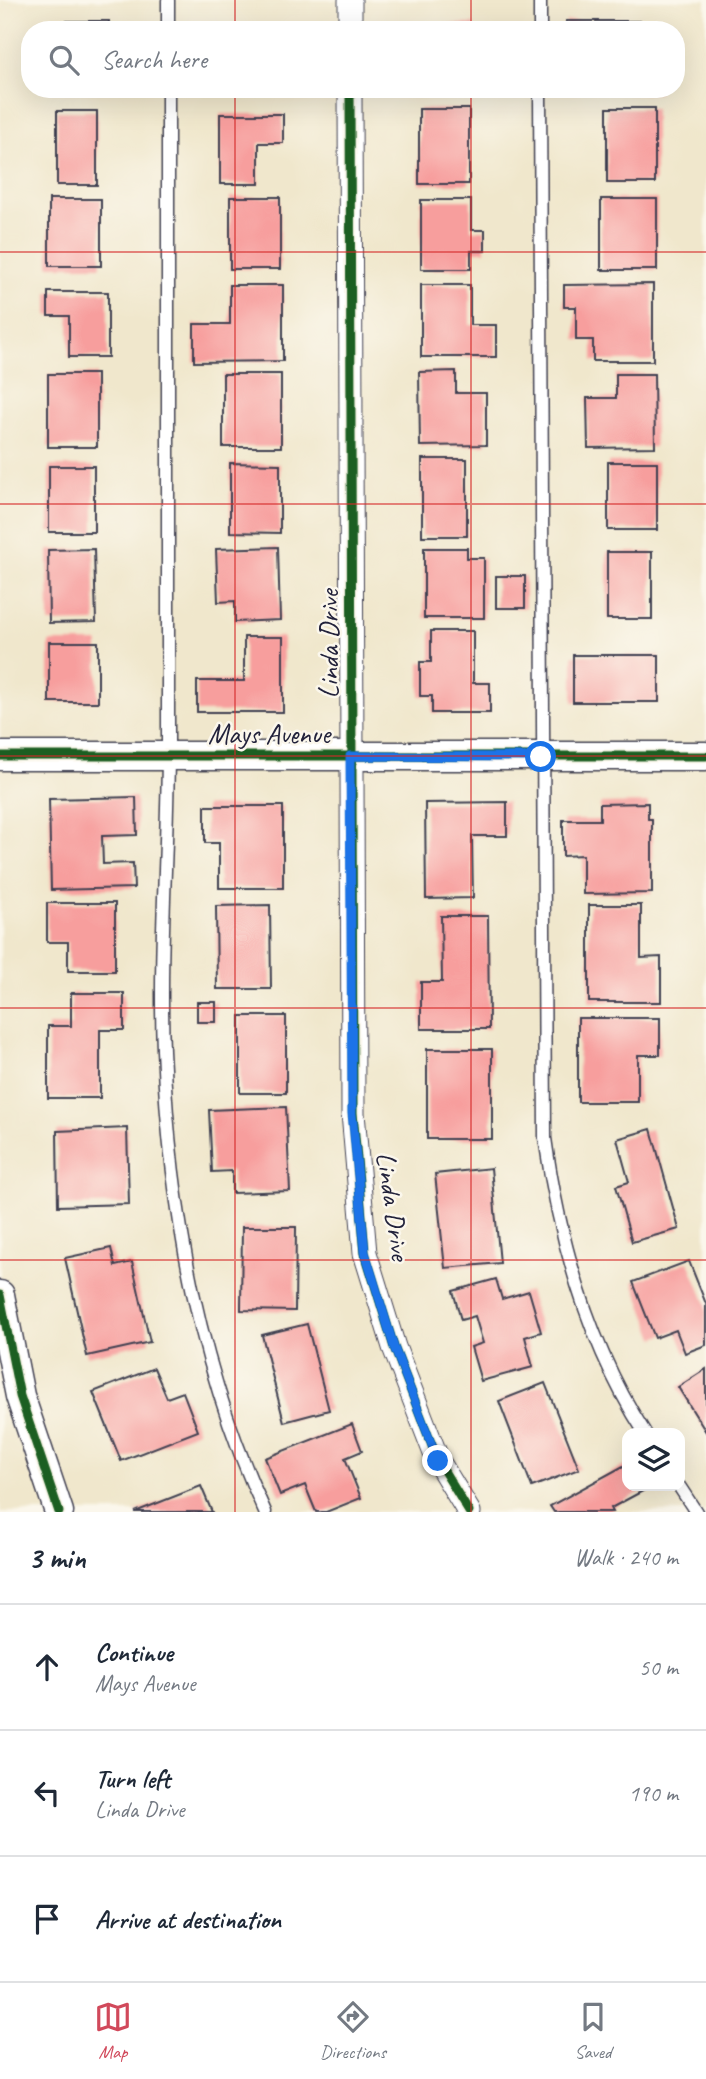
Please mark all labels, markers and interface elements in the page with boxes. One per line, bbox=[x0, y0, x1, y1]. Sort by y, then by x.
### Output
search box bbox=[21, 21, 685, 98]
icon: search bbox=[45, 41, 83, 79]
text: Search here bbox=[101, 43, 207, 76]
street label: Linda Drive bbox=[311, 588, 346, 698]
street label: Mays Avenue bbox=[208, 716, 332, 751]
route start bbox=[525, 741, 556, 772]
street label: Linda Drive bbox=[369, 1150, 419, 1264]
map controls bbox=[622, 1428, 685, 1491]
button: layers bbox=[622, 1428, 685, 1491]
route end bbox=[422, 1445, 453, 1476]
text: 3 min bbox=[28, 1539, 85, 1577]
text: Walk · 240 m bbox=[574, 1543, 678, 1572]
text: Continue bbox=[95, 1636, 173, 1669]
icon: ahead bbox=[28, 1648, 66, 1686]
text: 50 m bbox=[639, 1653, 678, 1682]
text: Mays Avenue bbox=[95, 1669, 195, 1698]
text: Turn left bbox=[95, 1762, 170, 1795]
icon: left bbox=[28, 1774, 66, 1812]
text: 190 m bbox=[629, 1779, 678, 1808]
text: Linda Drive bbox=[95, 1795, 184, 1824]
icon: arrive bbox=[28, 1900, 66, 1938]
text: Arrive at destination bbox=[95, 1903, 281, 1936]
tab: Map bbox=[94, 1998, 132, 2064]
tab: Directions bbox=[320, 1998, 386, 2064]
tab: Saved bbox=[574, 1998, 612, 2064]

